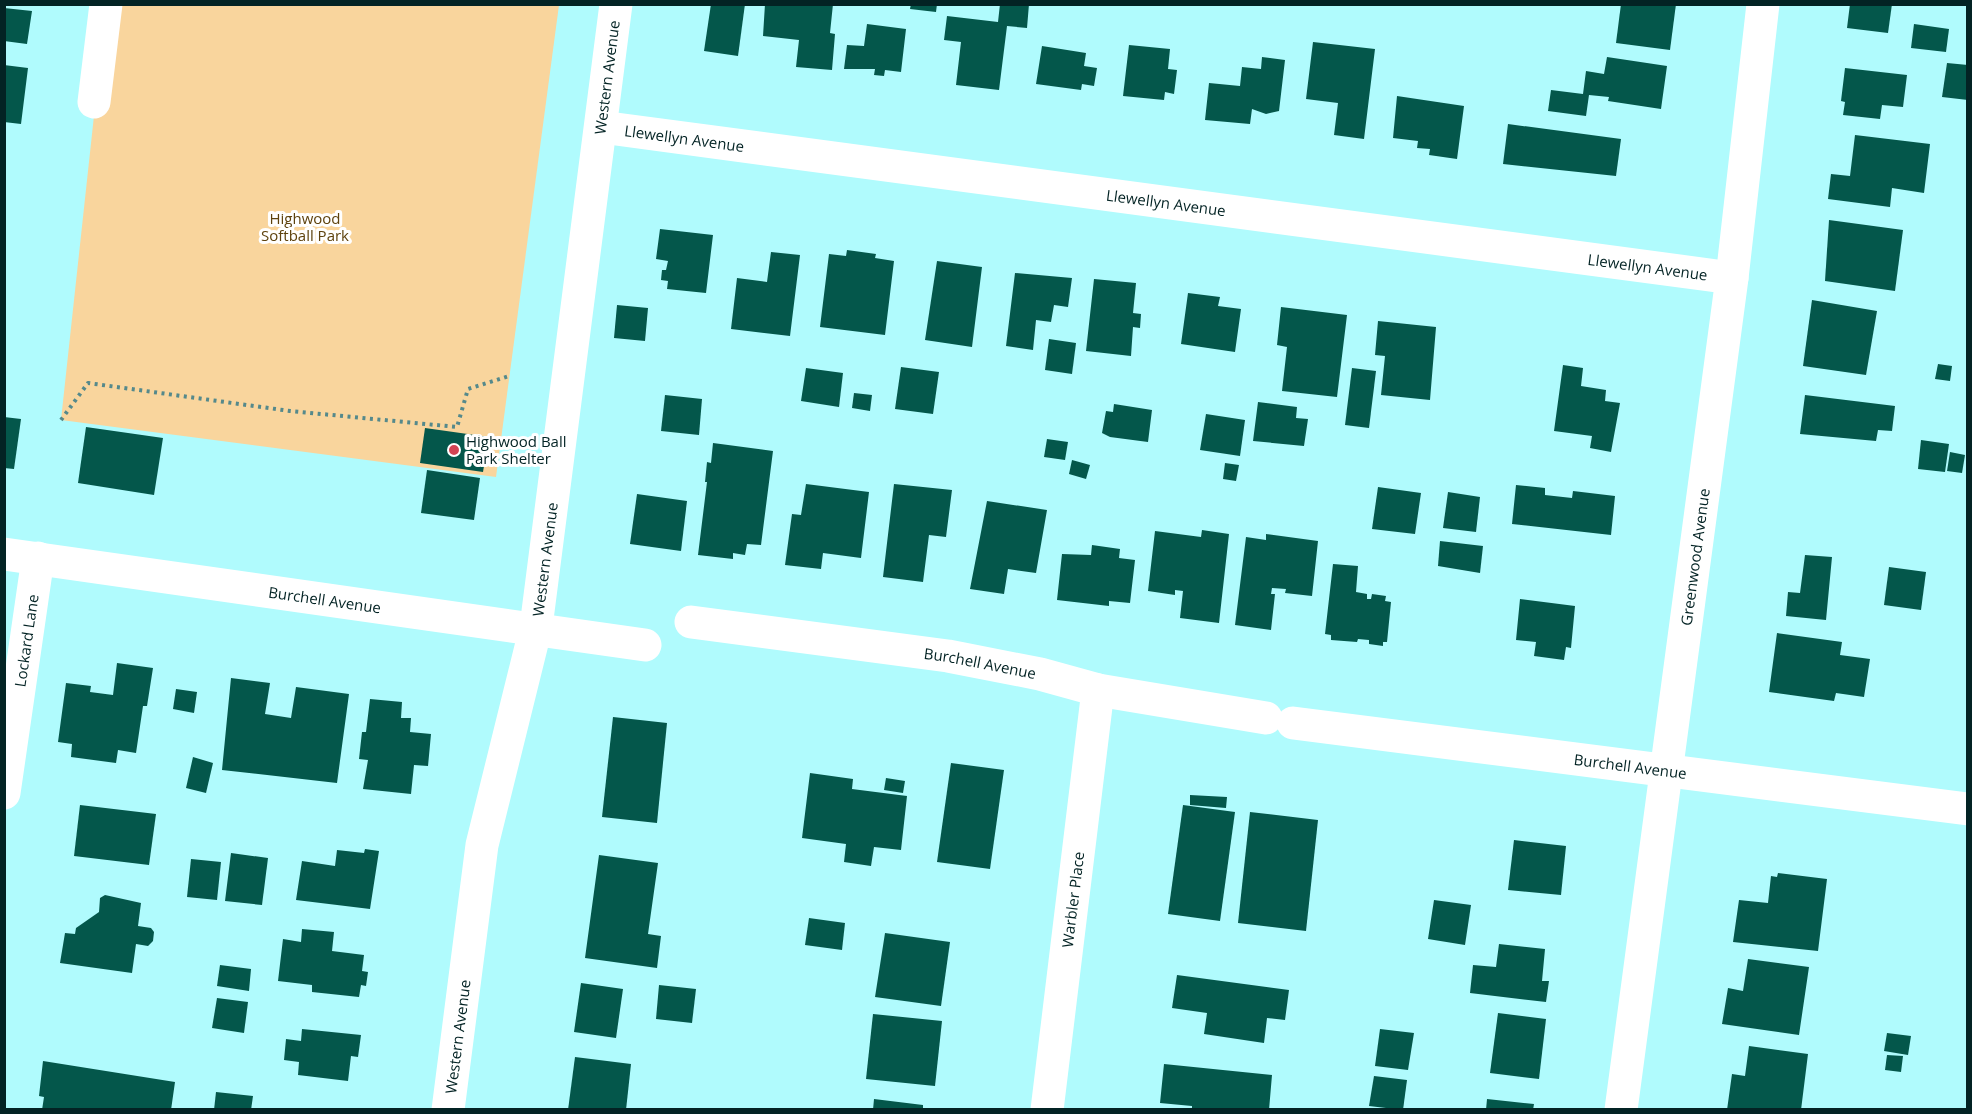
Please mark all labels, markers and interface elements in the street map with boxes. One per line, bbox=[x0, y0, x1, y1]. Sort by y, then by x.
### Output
street label: Western Avenue bbox=[589, 19, 624, 135]
street label: Llewellyn Avenue bbox=[623, 120, 745, 156]
street label: Llewellyn Avenue bbox=[1105, 185, 1227, 220]
park label: Highwood Softball Park bbox=[261, 208, 349, 245]
street label: Llewellyn Avenue bbox=[1587, 249, 1709, 285]
place label: Highwood Ball Park Shelter bbox=[466, 431, 567, 468]
marker: Highwood Ball Park Shelter bbox=[447, 443, 461, 457]
street label: Greenwood Avenue bbox=[1676, 487, 1714, 627]
street label: Western Avenue bbox=[527, 501, 562, 618]
street label: Burchell Avenue bbox=[267, 582, 382, 617]
street label: Lockard Lane bbox=[9, 593, 43, 688]
street label: Burchell Avenue bbox=[923, 643, 1038, 683]
street label: Burchell Avenue bbox=[1573, 749, 1688, 783]
street label: Warbler Place bbox=[1057, 850, 1088, 949]
street label: Western Avenue bbox=[440, 978, 475, 1095]

